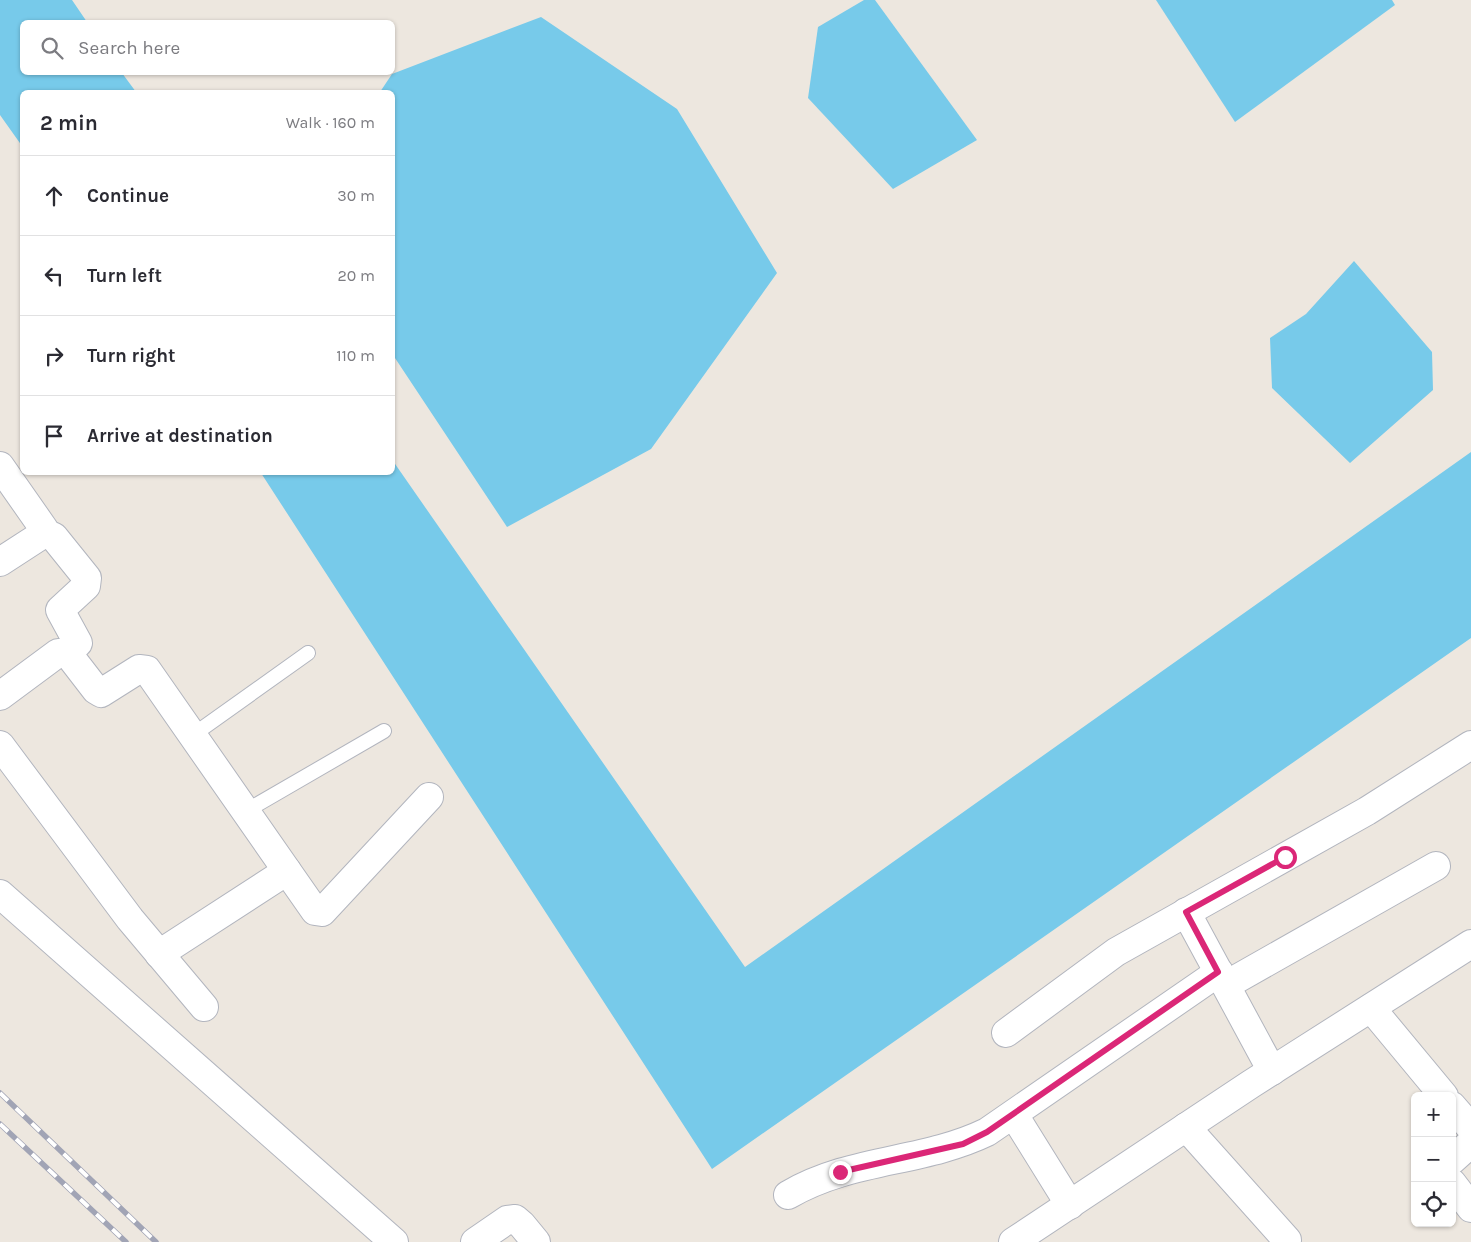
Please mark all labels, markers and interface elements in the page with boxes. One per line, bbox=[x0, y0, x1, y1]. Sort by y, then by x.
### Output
search box bbox=[20, 20, 395, 75]
icon: search bbox=[38, 34, 66, 62]
text: Search here bbox=[78, 37, 180, 59]
text: 2 min bbox=[40, 111, 98, 135]
text: Walk · 160 m bbox=[286, 113, 375, 132]
icon: ahead bbox=[40, 182, 68, 210]
text: Continue bbox=[87, 185, 169, 207]
text: 30 m bbox=[337, 186, 375, 205]
icon: left bbox=[40, 262, 68, 290]
text: Turn left bbox=[87, 265, 162, 287]
text: 20 m bbox=[337, 266, 375, 285]
icon: right bbox=[40, 342, 68, 370]
text: Turn right bbox=[87, 345, 176, 367]
text: 110 m bbox=[336, 346, 375, 365]
icon: arrive bbox=[40, 422, 68, 450]
text: Arrive at destination bbox=[87, 425, 273, 447]
route start bbox=[1274, 846, 1297, 869]
map controls bbox=[1411, 1092, 1456, 1227]
button: + bbox=[1411, 1092, 1456, 1137]
button: − bbox=[1411, 1137, 1456, 1182]
route end bbox=[829, 1161, 852, 1184]
button: locate bbox=[1411, 1182, 1456, 1227]

